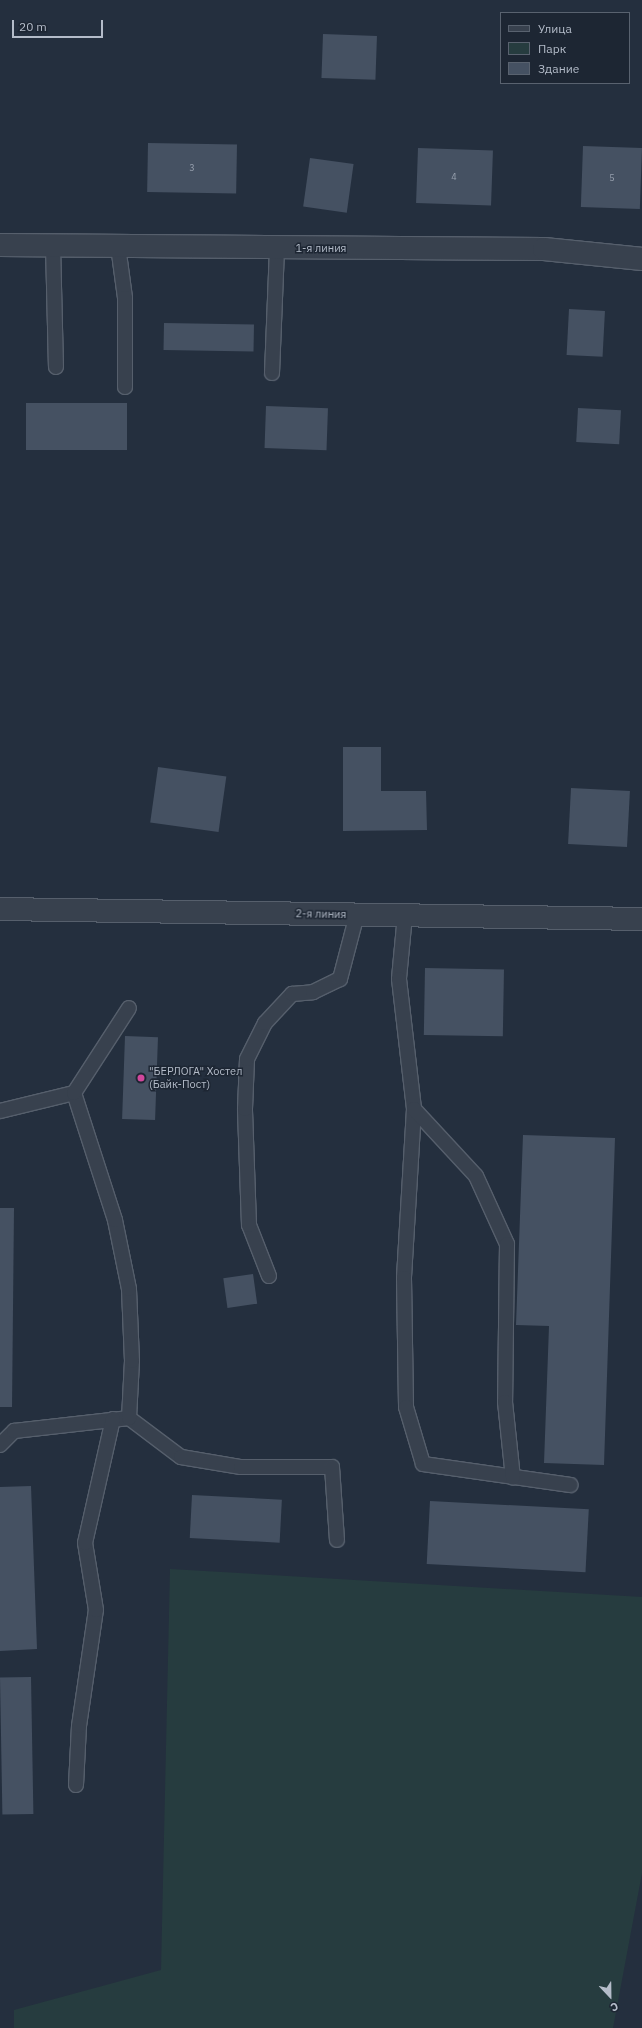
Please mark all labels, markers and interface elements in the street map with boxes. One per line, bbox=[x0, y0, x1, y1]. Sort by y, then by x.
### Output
scale bar bbox=[14, 12, 105, 38]
legend bbox=[500, 12, 630, 84]
text: 20 m bbox=[19, 19, 47, 34]
text: Улица bbox=[538, 21, 572, 36]
text: Парк bbox=[538, 41, 566, 56]
text: Здание bbox=[538, 61, 579, 76]
house number: 3 bbox=[189, 163, 195, 173]
house number: 4 bbox=[451, 172, 457, 182]
house number: 5 bbox=[609, 173, 615, 183]
street label: 1-я линия bbox=[296, 241, 346, 255]
street label: 2-я линия bbox=[295, 907, 347, 921]
place label: "БЕРЛОГА" Хостел (Байк-Пост) bbox=[149, 1065, 242, 1091]
marker: "БЕРЛОГА" Хостел (Байк-Пост) bbox=[136, 1073, 146, 1083]
north arrow bbox=[590, 1976, 630, 2016]
text: С bbox=[609, 1999, 620, 2015]

